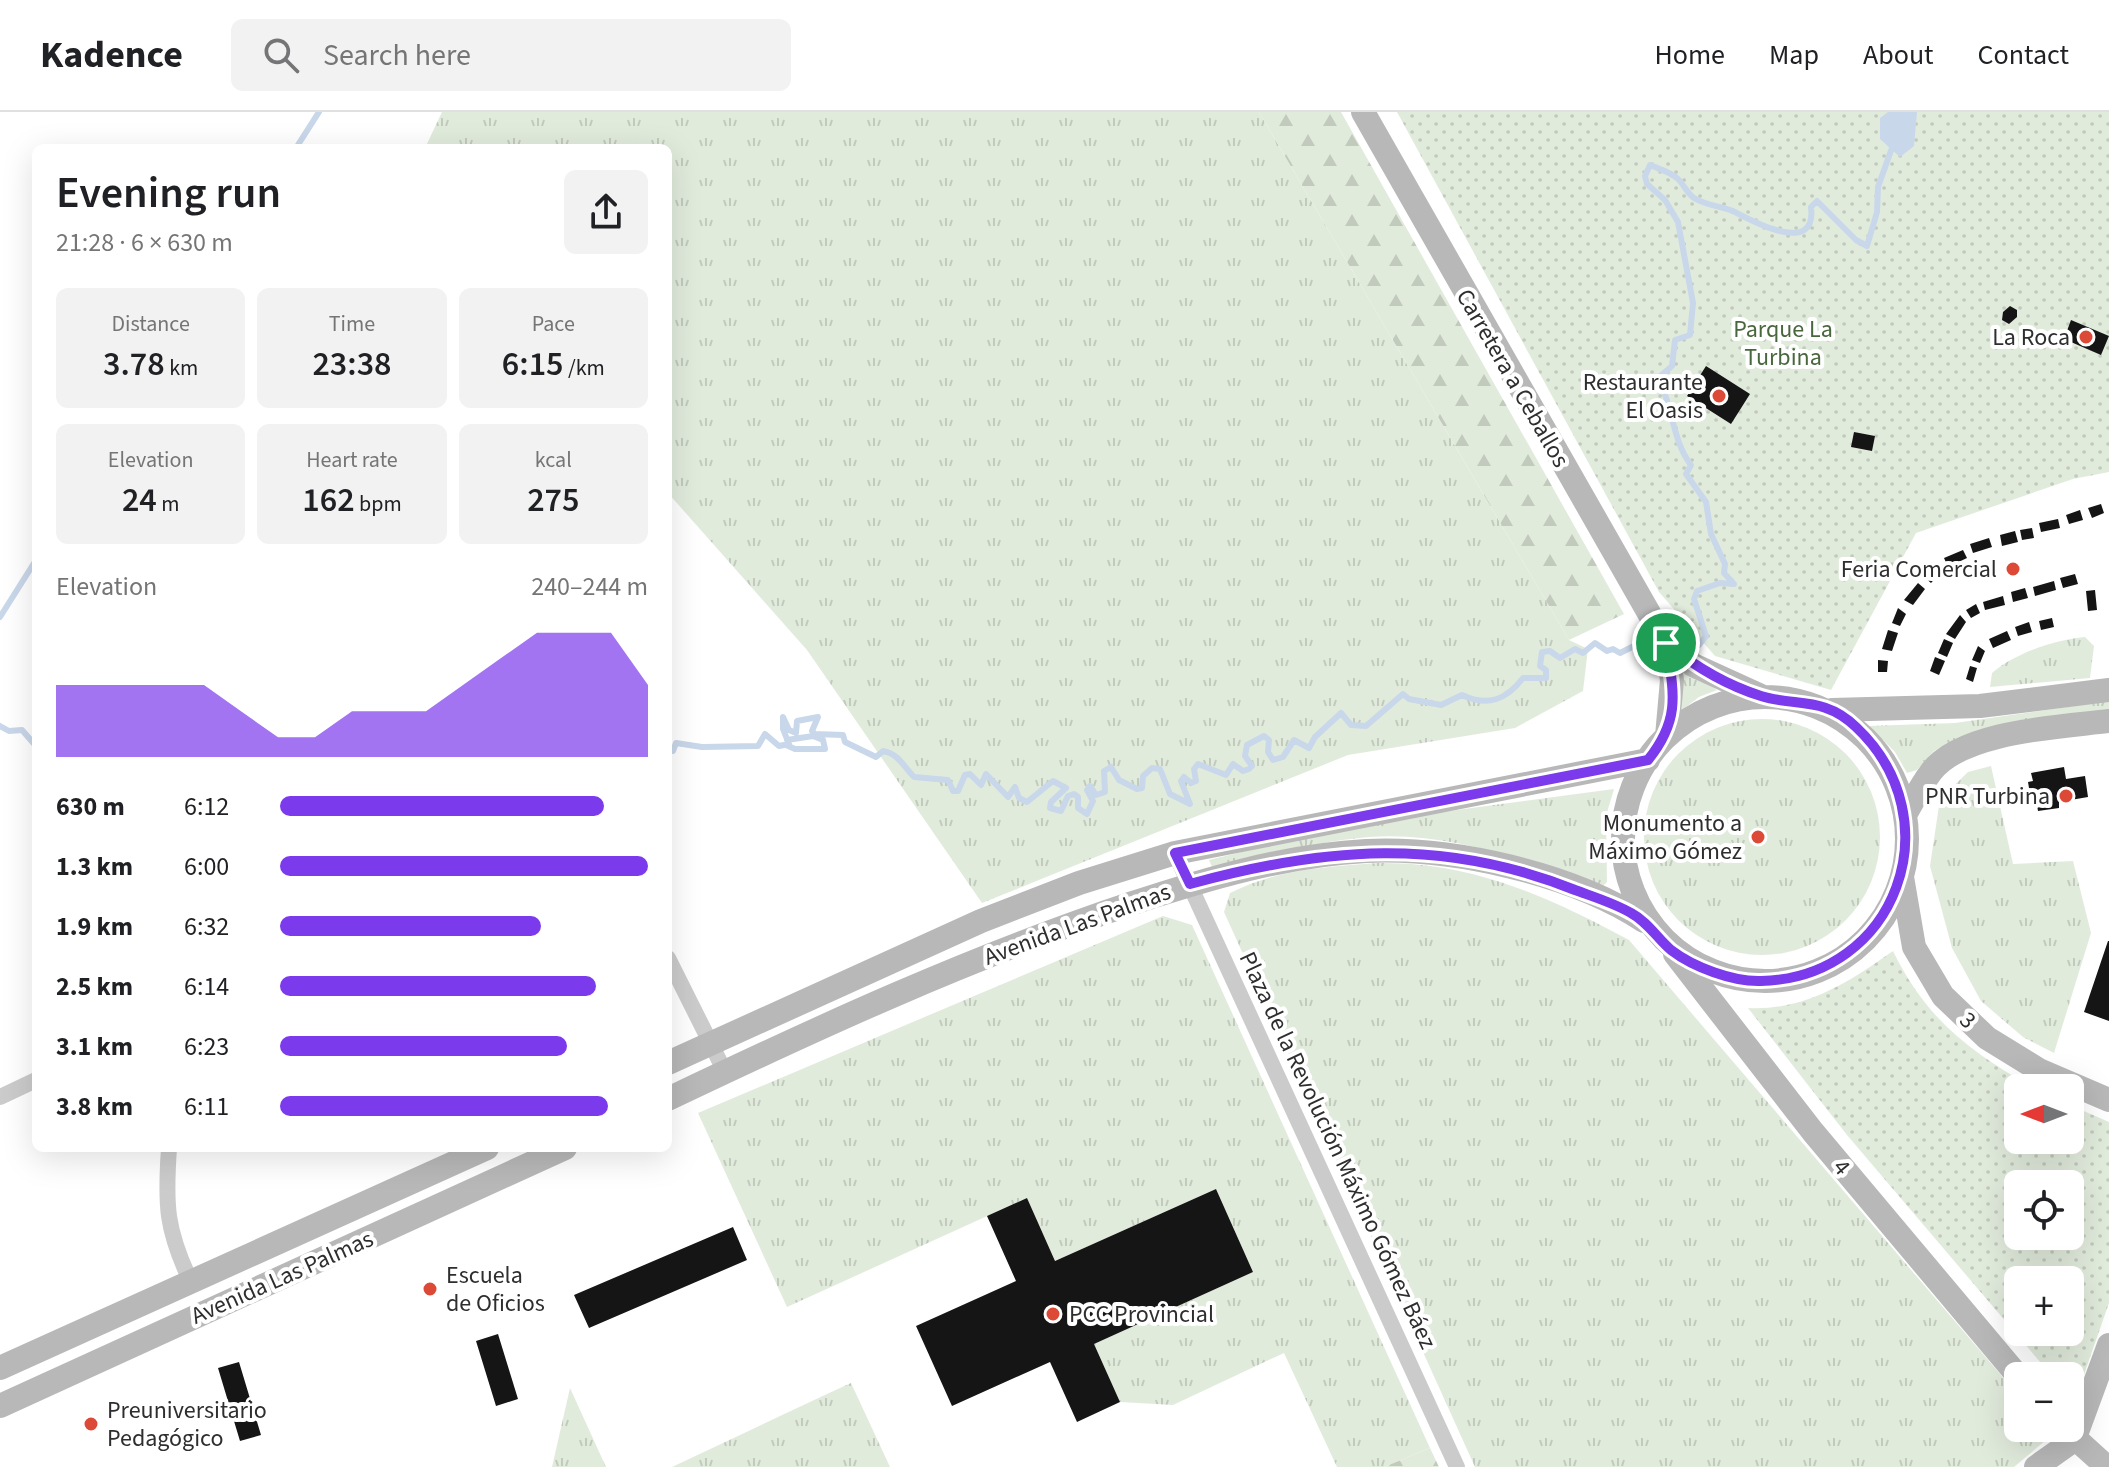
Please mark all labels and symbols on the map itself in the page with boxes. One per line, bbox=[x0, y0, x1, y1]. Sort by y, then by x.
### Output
street label: Carretera a Ceballos bbox=[1447, 282, 1578, 474]
park label: Parque La Turbina bbox=[1733, 312, 1833, 375]
place label: La Roca bbox=[1992, 320, 2070, 355]
marker: La Roca bbox=[2077, 328, 2095, 346]
place label: Restaurante El Oasis bbox=[1583, 365, 1703, 428]
marker: Restaurante El Oasis bbox=[1710, 387, 1728, 405]
place label: Feria Comercial bbox=[1841, 552, 1997, 587]
marker: Feria Comercial bbox=[2004, 560, 2022, 578]
pin bbox=[1632, 609, 1700, 677]
place label: PNR Turbina bbox=[1925, 779, 2050, 814]
marker: PNR Turbina bbox=[2057, 787, 2075, 805]
place label: Monumento a Máximo Gómez bbox=[1588, 806, 1742, 869]
marker: Monumento a Máximo Gómez bbox=[1749, 828, 1767, 846]
street label: Avenida Las Palmas bbox=[979, 874, 1176, 975]
street label: Plaza de la Revolución Máximo Gómez Báez bbox=[1230, 946, 1445, 1355]
street label: 3 bbox=[1951, 1003, 1984, 1037]
north arrow bbox=[2004, 1074, 2084, 1154]
street label: 4 bbox=[1824, 1152, 1859, 1183]
street label: Avenida Las Palmas bbox=[185, 1221, 379, 1333]
place label: Escuela de Oficios bbox=[446, 1258, 545, 1321]
marker: Escuela de Oficios bbox=[421, 1280, 439, 1298]
place label: PCC Provincial bbox=[1069, 1297, 1214, 1332]
marker: PCC Provincial bbox=[1044, 1305, 1062, 1323]
place label: Preuniversitario Pedagógico bbox=[107, 1393, 267, 1456]
marker: Preuniversitario Pedagógico bbox=[82, 1415, 100, 1433]

